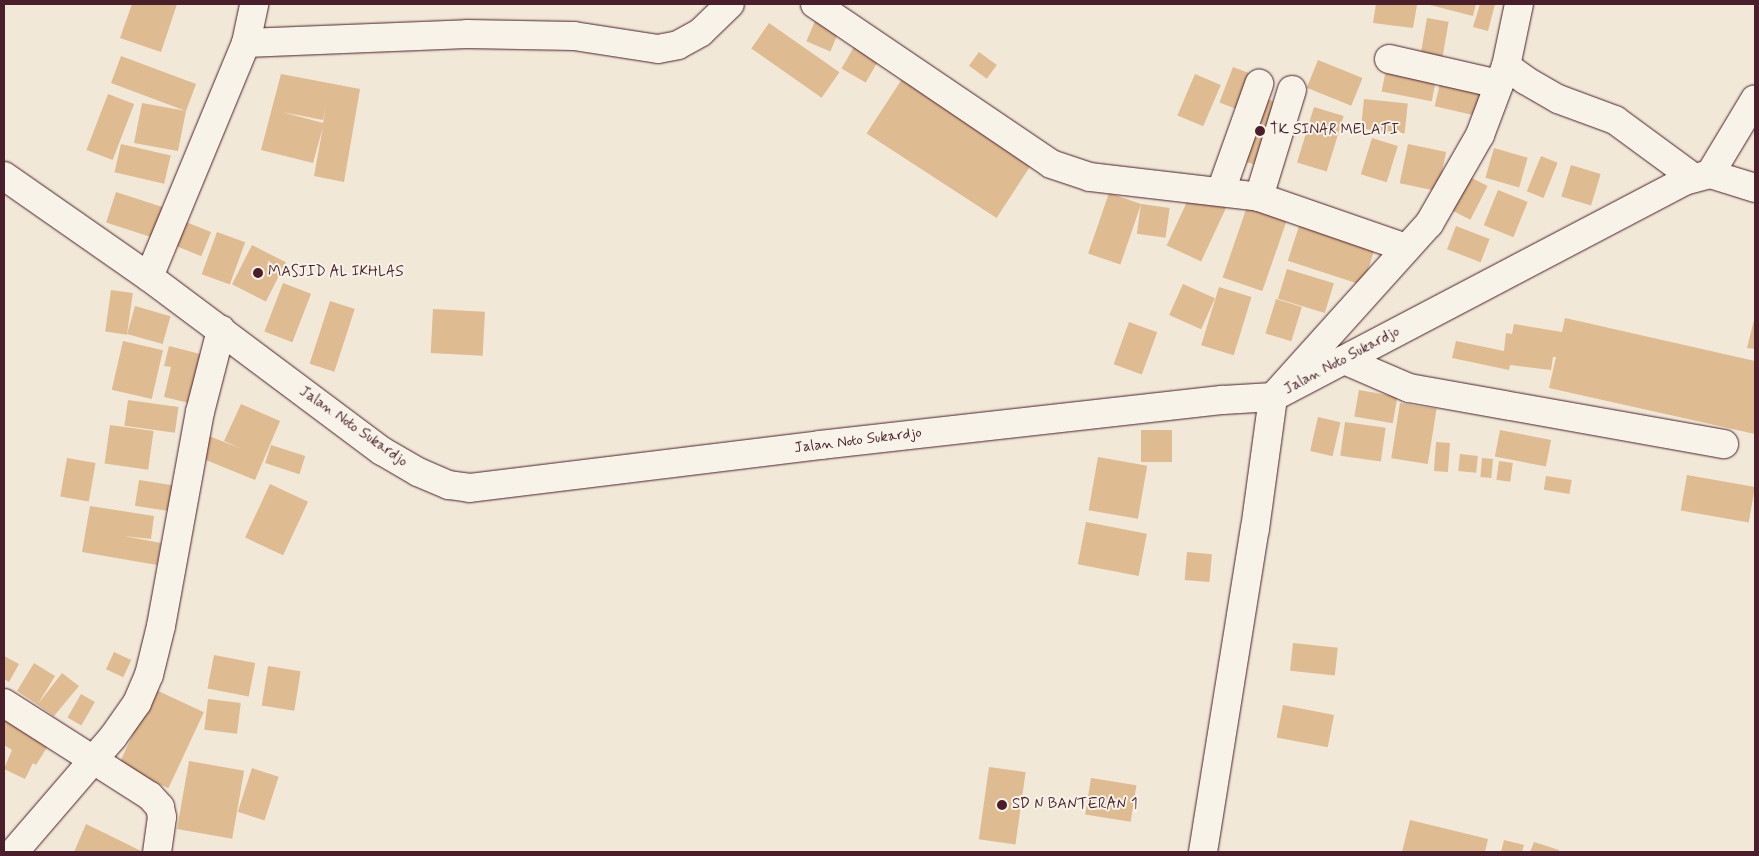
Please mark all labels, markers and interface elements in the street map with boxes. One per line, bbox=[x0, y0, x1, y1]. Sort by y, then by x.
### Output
place label: TK SINAR MELATI bbox=[1270, 122, 1396, 140]
marker: TK SINAR MELATI bbox=[1254, 125, 1266, 137]
place label: MASJID AL IKHLAS bbox=[268, 264, 406, 282]
marker: MASJID AL IKHLAS bbox=[252, 267, 264, 279]
street label: Jalan Noto Sukardjo bbox=[1281, 323, 1403, 399]
street label: Jalan Noto Sukardjo bbox=[295, 383, 411, 471]
street label: Jalan Noto Sukardjo bbox=[793, 424, 923, 458]
place label: SD N BANTERAN 1 bbox=[1012, 796, 1138, 814]
marker: SD N BANTERAN 1 bbox=[996, 799, 1008, 811]

